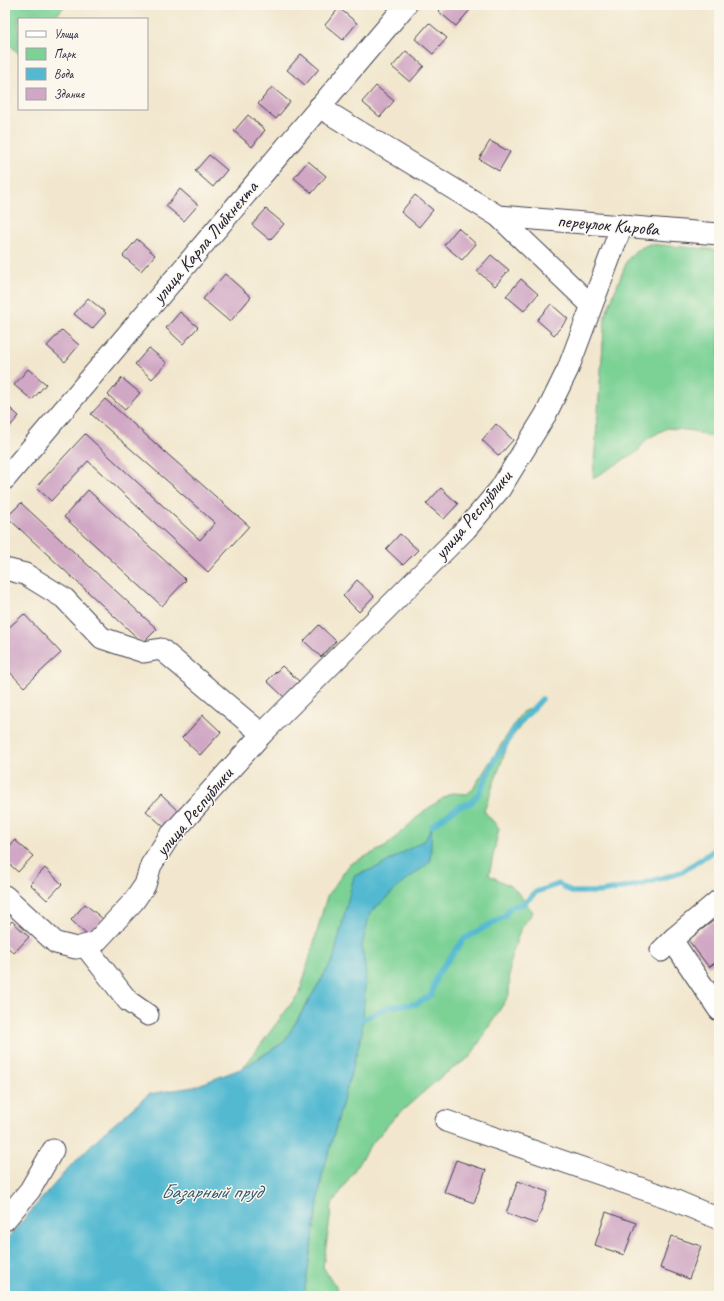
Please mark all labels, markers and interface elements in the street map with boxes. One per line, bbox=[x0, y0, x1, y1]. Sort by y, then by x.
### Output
legend bbox=[18, 18, 148, 110]
text: Улица bbox=[54, 26, 79, 42]
text: Парк bbox=[54, 46, 77, 62]
text: Вода bbox=[54, 66, 75, 82]
text: Здание bbox=[54, 86, 85, 102]
street label: улица Карла Либкнехта bbox=[146, 175, 264, 309]
street label: переулок Кирова bbox=[556, 209, 662, 242]
street label: улица Республики bbox=[428, 465, 518, 565]
street label: улица Республики bbox=[149, 762, 239, 862]
water label: Базарный пруд bbox=[161, 1179, 266, 1204]

